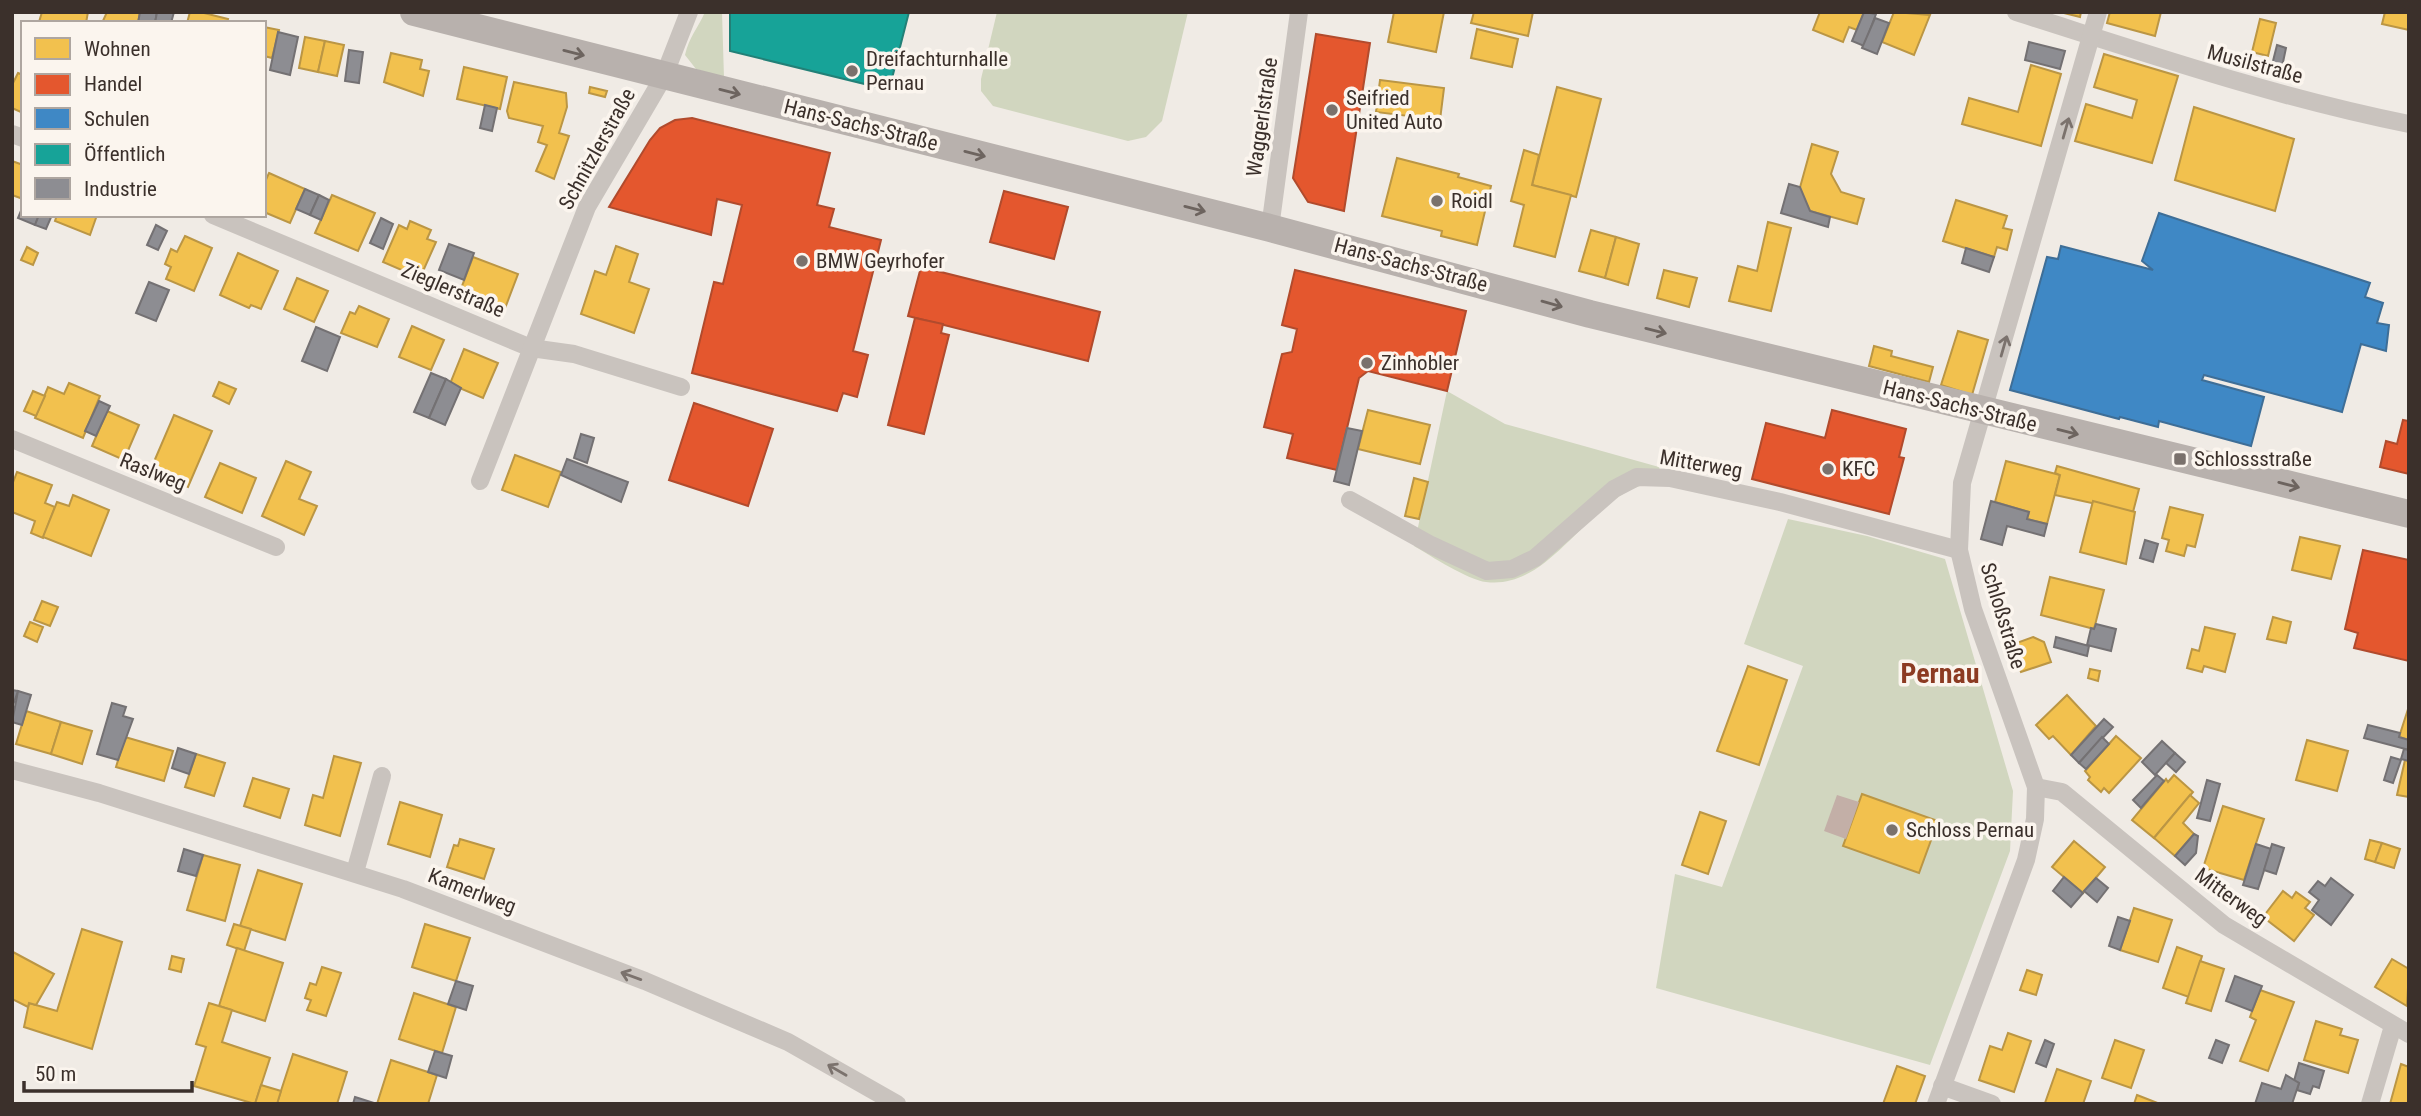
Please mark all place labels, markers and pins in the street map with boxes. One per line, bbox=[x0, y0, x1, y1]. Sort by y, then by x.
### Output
place label: Dreifachturnhalle Pernau bbox=[866, 47, 1008, 95]
marker: Dreifachturnhalle Pernau bbox=[844, 63, 860, 79]
place label: Seifried United Auto bbox=[1346, 86, 1443, 134]
marker: Seifried United Auto bbox=[1324, 102, 1340, 118]
place label: Roidl bbox=[1451, 189, 1493, 213]
marker: Roidl bbox=[1429, 193, 1445, 209]
place label: BMW Geyrhofer bbox=[816, 249, 945, 273]
marker: BMW Geyrhofer bbox=[794, 253, 810, 269]
place label: Zinhobler bbox=[1381, 351, 1459, 375]
marker: Zinhobler bbox=[1359, 355, 1375, 371]
place label: Schlossstraße bbox=[2194, 447, 2312, 471]
marker: Schlossstraße bbox=[2172, 451, 2188, 467]
place label: KFC bbox=[1842, 457, 1875, 481]
marker: KFC bbox=[1820, 461, 1836, 477]
place label: Schloss Pernau bbox=[1906, 818, 2034, 842]
marker: Schloss Pernau bbox=[1884, 822, 1900, 838]

